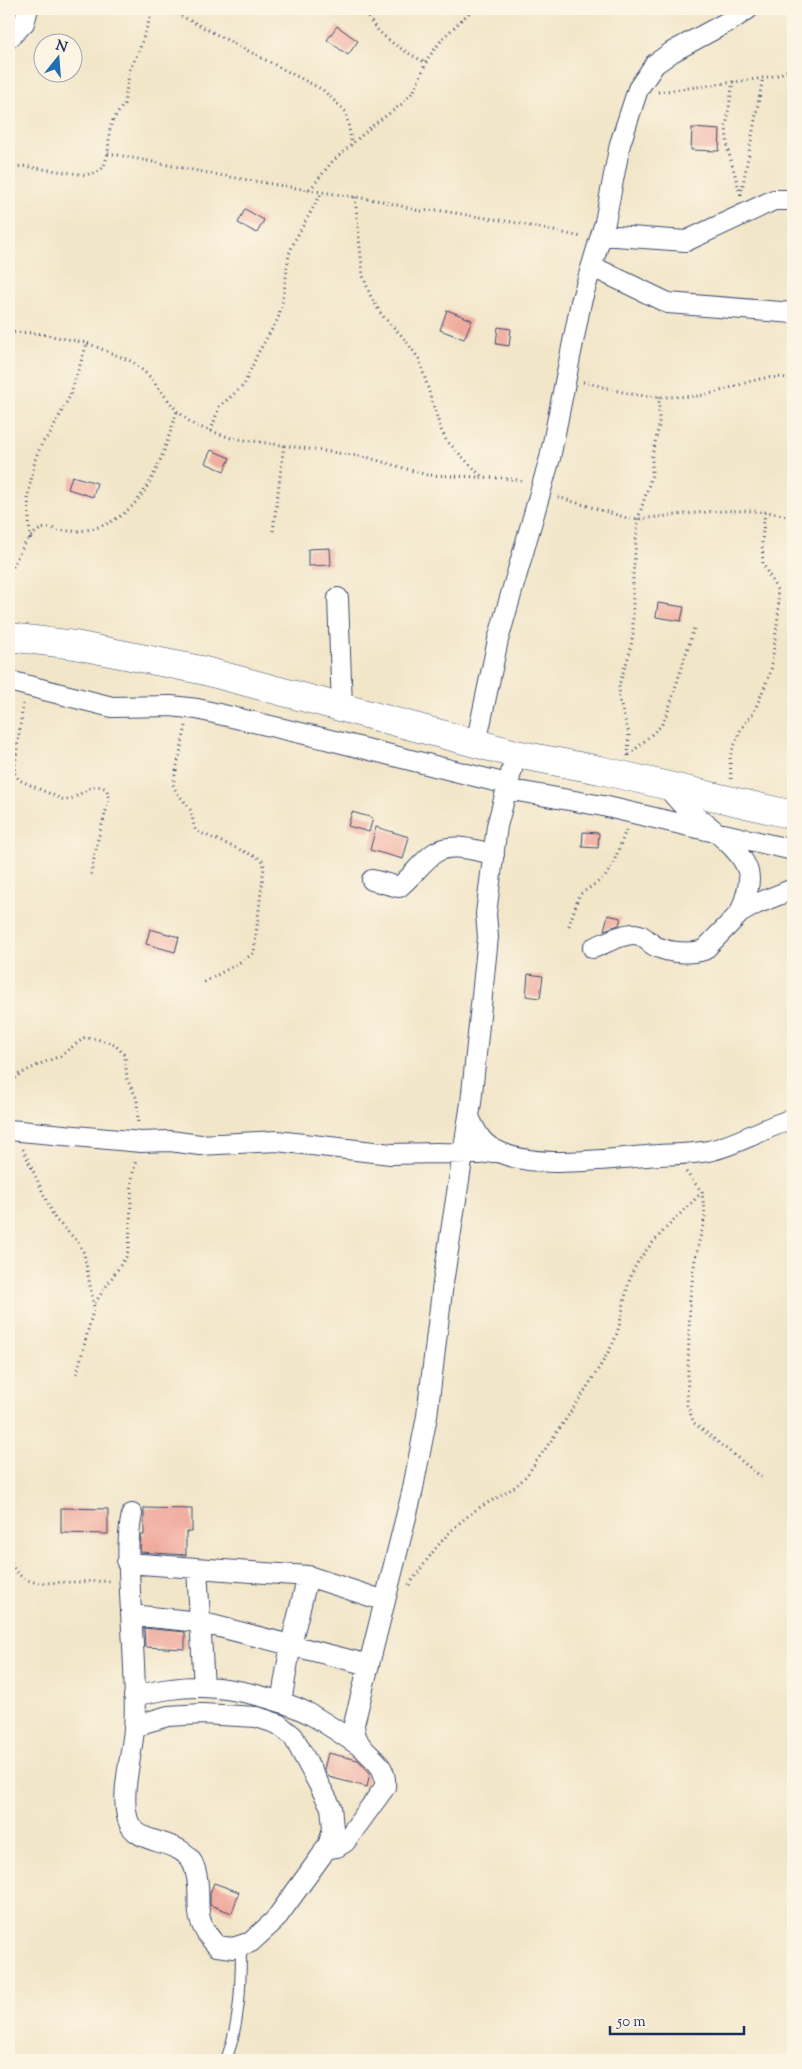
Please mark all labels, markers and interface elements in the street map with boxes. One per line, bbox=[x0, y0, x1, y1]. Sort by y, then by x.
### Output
north arrow bbox=[32, 32, 82, 82]
text: N bbox=[53, 36, 69, 59]
scale bar bbox=[610, 2004, 743, 2036]
text: 50 m bbox=[616, 2012, 646, 2033]

